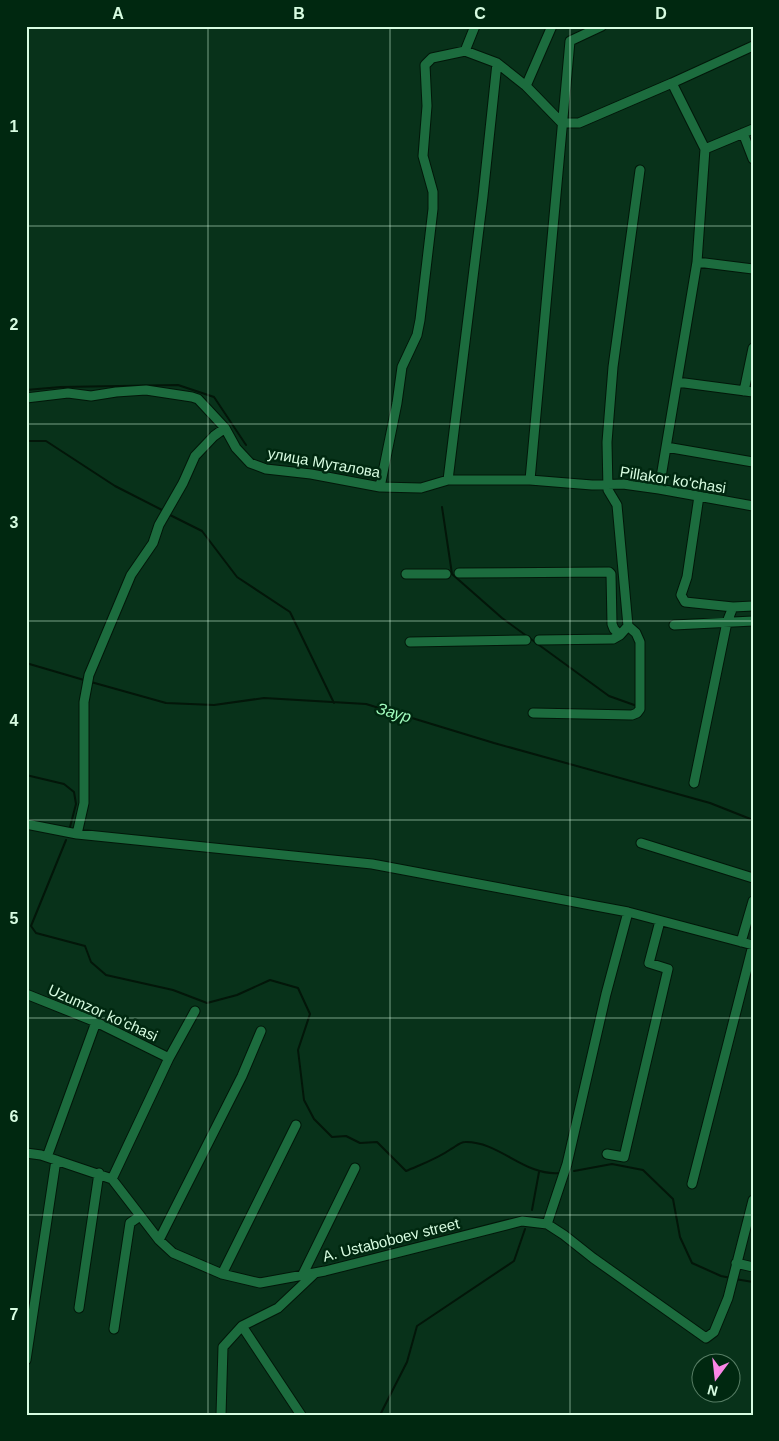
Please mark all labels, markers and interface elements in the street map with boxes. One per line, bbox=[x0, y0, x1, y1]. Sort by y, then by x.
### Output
text: A bbox=[112, 5, 124, 22]
text: B bbox=[293, 5, 305, 22]
text: C bbox=[474, 5, 486, 22]
text: D bbox=[655, 5, 667, 22]
text: 1 bbox=[10, 118, 19, 135]
text: 2 bbox=[10, 316, 19, 333]
street label: улица Муталова bbox=[266, 444, 382, 481]
street label: Pillakor ko'chasi bbox=[619, 463, 727, 496]
text: 3 bbox=[10, 514, 19, 531]
water label: Заур bbox=[375, 699, 413, 726]
text: 4 bbox=[10, 712, 19, 729]
text: 5 bbox=[10, 910, 19, 927]
street label: Uzumzor ko'chasi bbox=[46, 981, 161, 1044]
text: 6 bbox=[10, 1108, 19, 1125]
street label: A. Ustaboboev street bbox=[321, 1214, 462, 1265]
text: 7 bbox=[10, 1306, 19, 1323]
north arrow bbox=[692, 1354, 742, 1404]
text: N bbox=[706, 1382, 720, 1400]

